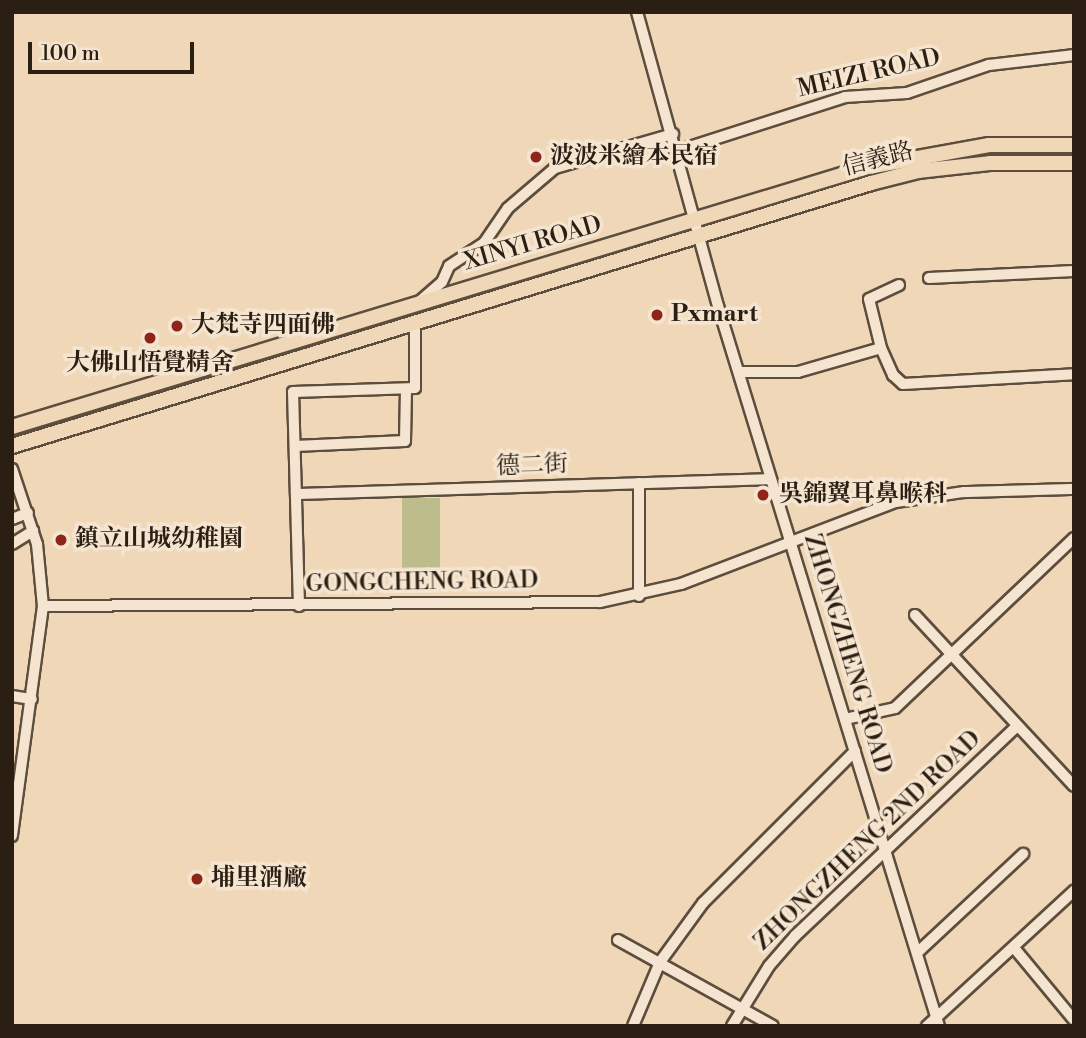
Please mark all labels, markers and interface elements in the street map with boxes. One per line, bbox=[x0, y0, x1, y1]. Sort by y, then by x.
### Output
scale bar bbox=[32, 28, 198, 72]
text: 100 m bbox=[41, 41, 100, 67]
street label: MEIZI ROAD bbox=[795, 44, 943, 104]
street label: 信義路 bbox=[840, 137, 916, 183]
place label: 波波米繪本民宿 bbox=[550, 143, 718, 171]
marker: 波波米繪本民宿 bbox=[528, 149, 544, 165]
street label: XINYI ROAD bbox=[461, 211, 605, 277]
place label: Pxmart bbox=[671, 301, 758, 329]
marker: Pxmart bbox=[649, 307, 665, 323]
place label: 大梵寺四面佛 bbox=[191, 312, 335, 340]
marker: 大梵寺四面佛 bbox=[169, 318, 185, 334]
marker: 大佛山悟覺精舍 bbox=[142, 330, 158, 346]
place label: 大佛山悟覺精舍 bbox=[66, 350, 234, 378]
street label: 德二街 bbox=[496, 450, 568, 482]
place label: 吳錦翼耳鼻喉科 bbox=[779, 481, 947, 509]
marker: 吳錦翼耳鼻喉科 bbox=[753, 485, 773, 505]
place label: 鎮立山城幼稚園 bbox=[75, 526, 243, 554]
street label: ZHONGZHENG ROAD bbox=[797, 531, 897, 777]
marker: 鎮立山城幼稚園 bbox=[53, 532, 69, 548]
street label: GONGCHENG ROAD bbox=[305, 567, 539, 599]
street label: ZHONGZHENG 2ND ROAD bbox=[749, 725, 987, 957]
place label: 埔里酒廠 bbox=[211, 865, 307, 893]
marker: 埔里酒廠 bbox=[189, 871, 205, 887]

